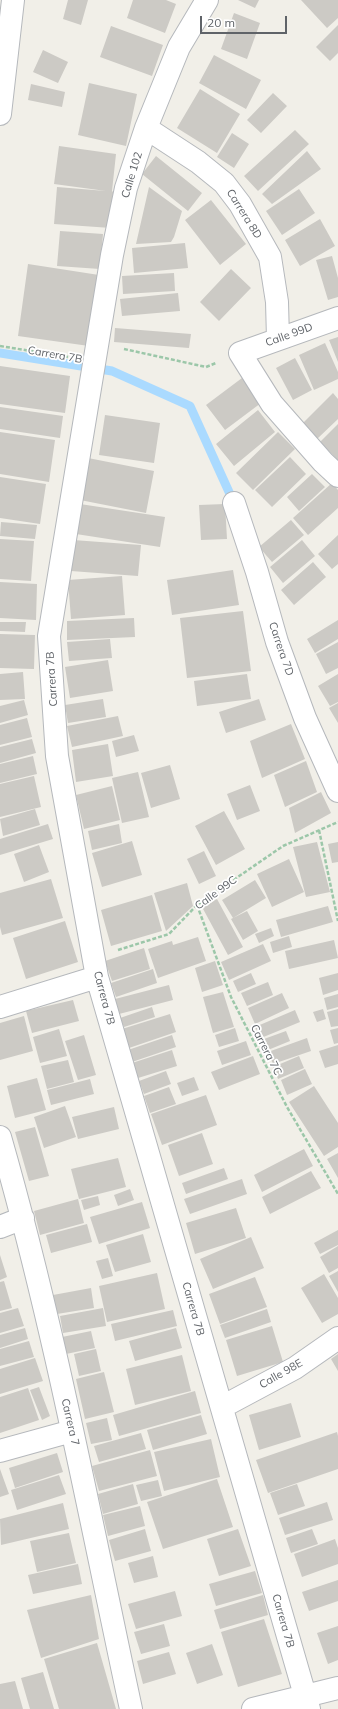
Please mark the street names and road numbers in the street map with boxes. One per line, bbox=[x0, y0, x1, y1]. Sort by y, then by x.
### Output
street label: Calle 102 bbox=[119, 150, 145, 200]
street label: Carrera 8D bbox=[224, 187, 264, 241]
street label: Calle 99D bbox=[264, 320, 314, 350]
street label: Carrera 7B bbox=[27, 344, 83, 366]
street label: Carrera 7D bbox=[266, 620, 296, 678]
street label: Carrera 7B bbox=[43, 651, 61, 707]
street label: Calle 99C bbox=[192, 873, 240, 913]
street label: Carrera 7B bbox=[90, 970, 118, 1026]
street label: Carrera 7C bbox=[248, 1022, 284, 1078]
street label: Carrera 7B bbox=[179, 1281, 207, 1337]
street label: Calle 98E bbox=[257, 1356, 305, 1392]
street label: Carrera 7 bbox=[58, 1397, 82, 1447]
street label: Carrera 7B bbox=[269, 1593, 297, 1649]

